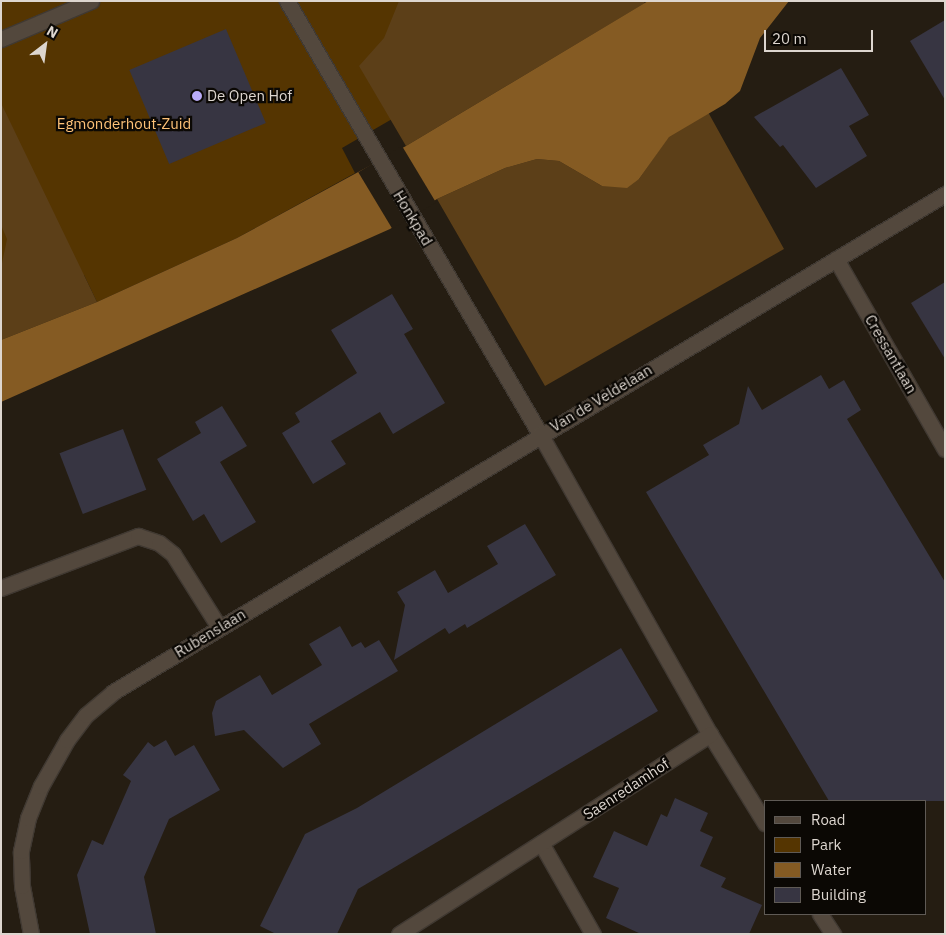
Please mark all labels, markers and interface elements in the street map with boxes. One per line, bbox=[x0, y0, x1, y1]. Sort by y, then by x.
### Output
north arrow bbox=[20, 20, 70, 70]
scale bar bbox=[766, 20, 875, 52]
text: N bbox=[44, 22, 61, 42]
text: 20 m bbox=[772, 29, 807, 48]
place label: De Open Hof bbox=[207, 87, 292, 105]
marker: De Open Hof bbox=[191, 90, 203, 102]
park label: Egmonderhout-Zuid bbox=[57, 115, 191, 133]
street label: Honkpad bbox=[390, 187, 436, 249]
street label: Cressantlaan bbox=[861, 311, 921, 397]
street label: Van de Veldelaan bbox=[547, 360, 655, 436]
street label: Rubenslaan bbox=[171, 605, 249, 661]
street label: Saenredamhof bbox=[580, 755, 672, 823]
legend bbox=[764, 800, 926, 915]
text: Road bbox=[811, 810, 846, 829]
text: Park bbox=[811, 835, 841, 854]
text: Water bbox=[811, 860, 851, 879]
text: Building bbox=[811, 885, 866, 904]

